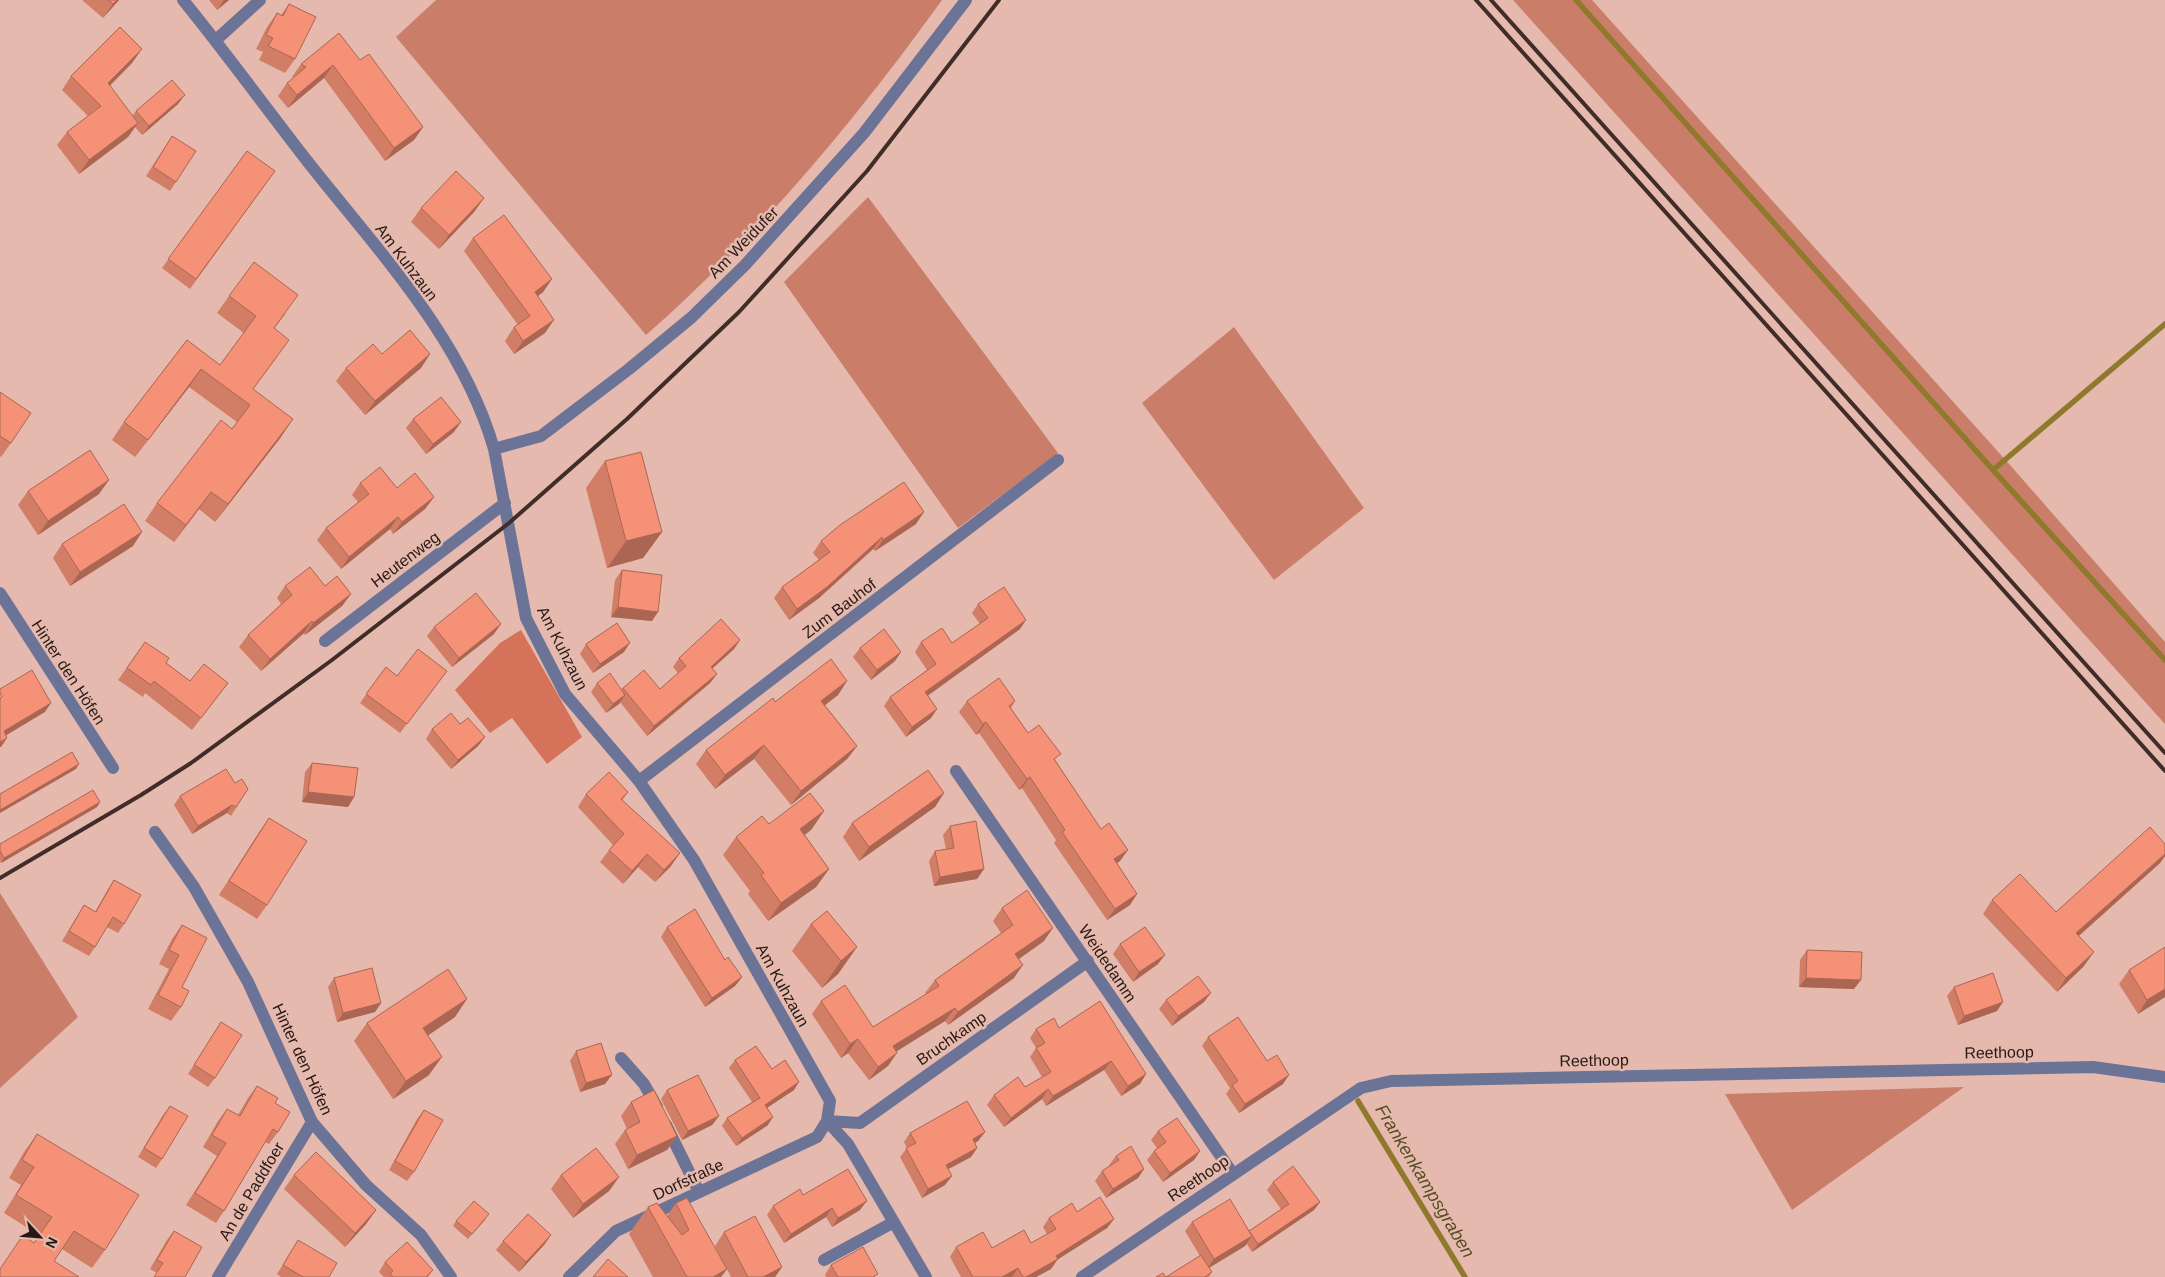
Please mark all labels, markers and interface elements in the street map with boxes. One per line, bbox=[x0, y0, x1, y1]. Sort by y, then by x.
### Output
street label: Am Weidufer bbox=[705, 203, 782, 281]
street label: Am Kuhzaun bbox=[372, 221, 441, 304]
street label: Heutenweg bbox=[368, 528, 443, 591]
street label: Zum Bauhof bbox=[799, 575, 880, 641]
street label: Am Kuhzaun bbox=[534, 604, 591, 693]
street label: Hinter den Höfen bbox=[29, 617, 109, 728]
street label: Weidedamm bbox=[1076, 921, 1140, 1005]
street label: Am Kuhzaun bbox=[753, 941, 812, 1029]
street label: Hinter den Höfen bbox=[269, 1001, 336, 1118]
street label: Bruchkamp bbox=[913, 1008, 989, 1069]
street label: Reethoop bbox=[1964, 1043, 2034, 1062]
street label: Reethoop bbox=[1559, 1051, 1629, 1070]
water label: Frankenkampsgraben bbox=[1371, 1101, 1479, 1261]
street label: An de Paddfoer bbox=[216, 1139, 288, 1243]
street label: Reethoop bbox=[1165, 1152, 1232, 1205]
street label: Dorfstraße bbox=[650, 1156, 726, 1203]
north arrow bbox=[15, 1212, 65, 1262]
text: N bbox=[42, 1235, 61, 1251]

